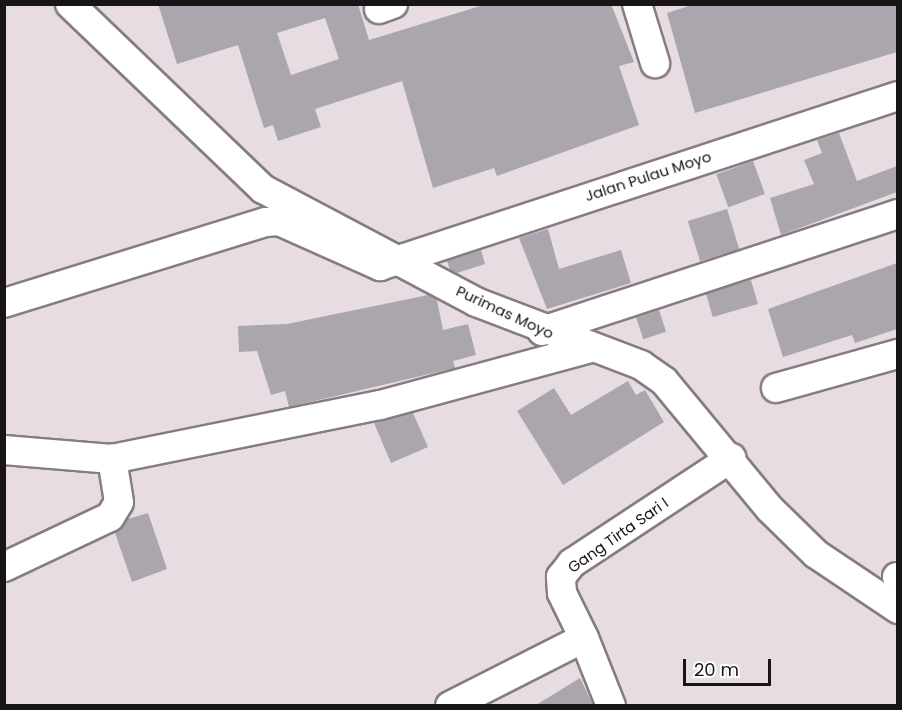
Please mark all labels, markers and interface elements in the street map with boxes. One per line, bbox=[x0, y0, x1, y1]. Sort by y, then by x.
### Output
street label: Jalan Pulau Moyo bbox=[583, 147, 713, 205]
street label: Purimas Moyo bbox=[453, 282, 557, 342]
street label: Gang Tirta Sari I bbox=[564, 494, 672, 576]
scale bar bbox=[686, 647, 774, 685]
text: 20 m bbox=[694, 657, 739, 682]

